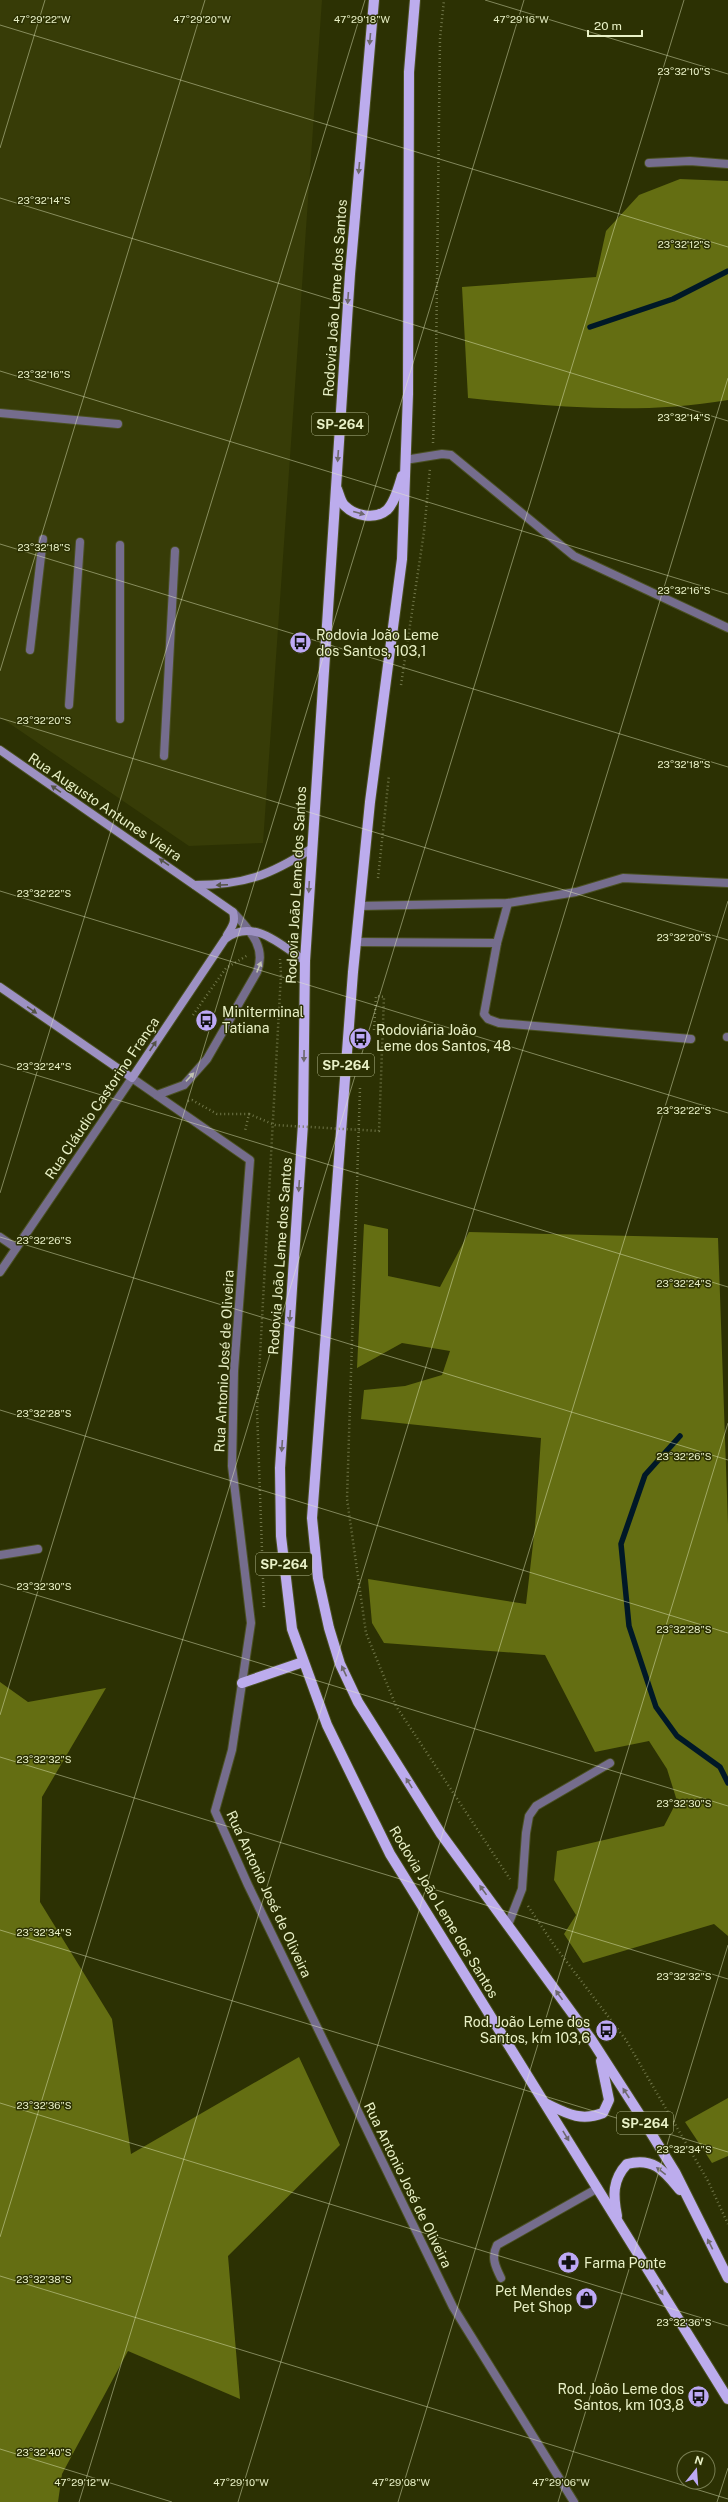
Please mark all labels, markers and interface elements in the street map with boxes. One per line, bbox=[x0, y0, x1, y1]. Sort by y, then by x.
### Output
scale bar bbox=[588, 12, 642, 38]
text: 47°29'22"W bbox=[13, 13, 71, 25]
text: 47°29'20"W bbox=[173, 13, 231, 25]
text: 47°29'18"W bbox=[334, 13, 390, 25]
text: 47°29'16"W bbox=[493, 13, 549, 25]
text: 20 m bbox=[594, 19, 622, 33]
one-way arrow bbox=[367, 33, 374, 45]
text: 23°32'10"S bbox=[658, 65, 711, 77]
one-way arrow bbox=[356, 162, 363, 174]
text: 23°32'14"S bbox=[18, 194, 71, 206]
street label: Rodovia João Leme dos Santos bbox=[320, 199, 350, 397]
text: 23°32'12"S bbox=[658, 238, 711, 250]
one-way arrow bbox=[345, 292, 352, 304]
text: 23°32'16"S bbox=[18, 368, 71, 380]
text: 23°32'14"S bbox=[658, 411, 711, 423]
road number: SP-264 bbox=[312, 413, 368, 435]
one-way arrow bbox=[334, 450, 341, 462]
one-way arrow bbox=[353, 510, 365, 516]
text: 23°32'18"S bbox=[17, 541, 71, 553]
text: 23°32'16"S bbox=[658, 584, 711, 596]
place label: Rodovia João Leme dos Santos, 103,1 bbox=[316, 627, 439, 659]
bus stop icon: Rodovia João Leme dos Santos, 103,1 bbox=[287, 630, 313, 656]
text: 23°32'20"S bbox=[17, 714, 72, 726]
street label: Rua Augusto Antunes Vieira bbox=[25, 750, 185, 864]
text: 23°32'18"S bbox=[657, 758, 711, 770]
one-way arrow bbox=[51, 785, 62, 793]
street label: Rodovia João Leme dos Santos bbox=[283, 786, 309, 984]
one-way arrow bbox=[158, 859, 169, 866]
one-way arrow bbox=[305, 881, 312, 893]
one-way arrow bbox=[215, 882, 228, 888]
text: 23°32'22"S bbox=[17, 887, 72, 899]
text: 23°32'20"S bbox=[657, 931, 712, 943]
one-way arrow bbox=[256, 961, 262, 973]
place label: Miniterminal Tatiana bbox=[222, 1004, 304, 1036]
one-way arrow bbox=[27, 1006, 37, 1014]
bus stop icon: Miniterminal Tatiana bbox=[193, 1007, 219, 1033]
street label: Rua Cláudio Castorino França bbox=[42, 1014, 162, 1182]
place label: Rodoviária João Leme dos Santos, 48 bbox=[376, 1022, 511, 1054]
bus stop icon: Rodoviária João Leme dos Santos, 48 bbox=[348, 1025, 374, 1051]
one-way arrow bbox=[149, 1040, 157, 1051]
one-way arrow bbox=[301, 1050, 307, 1063]
road number: SP-264 bbox=[318, 1054, 374, 1076]
text: 23°32'24"S bbox=[17, 1060, 72, 1072]
one-way arrow bbox=[186, 1072, 195, 1082]
text: 23°32'22"S bbox=[657, 1104, 712, 1116]
street label: Rodovia João Leme dos Santos bbox=[265, 1157, 295, 1355]
one-way arrow bbox=[296, 1180, 302, 1193]
text: 23°32'26"S bbox=[17, 1234, 72, 1246]
street label: Rua Antonio José de Oliveira bbox=[211, 1269, 237, 1453]
text: 23°32'24"S bbox=[657, 1277, 712, 1289]
one-way arrow bbox=[287, 1310, 294, 1322]
text: 23°32'28"S bbox=[16, 1407, 72, 1419]
one-way arrow bbox=[278, 1440, 285, 1452]
text: 23°32'26"S bbox=[657, 1450, 712, 1462]
road number: SP-264 bbox=[256, 1553, 312, 1575]
text: 23°32'30"S bbox=[17, 1580, 72, 1592]
text: 23°32'28"S bbox=[656, 1623, 712, 1635]
one-way arrow bbox=[340, 1664, 346, 1676]
text: 23°32'32"S bbox=[17, 1753, 72, 1765]
one-way arrow bbox=[405, 1778, 413, 1788]
text: 23°32'30"S bbox=[657, 1797, 712, 1809]
street label: Rua Antonio José de Oliveira bbox=[223, 1808, 315, 1980]
street label: Rodovia João Leme dos Santos bbox=[386, 1823, 502, 2001]
one-way arrow bbox=[479, 1885, 487, 1895]
text: 23°32'34"S bbox=[16, 1926, 72, 1938]
text: 23°32'32"S bbox=[657, 1970, 712, 1982]
one-way arrow bbox=[555, 1990, 563, 2000]
place label: Rod. João Leme dos Santos, km 103,6 bbox=[464, 2014, 590, 2046]
bus stop icon: Rod. João Leme dos Santos, km 103,6 bbox=[593, 2017, 619, 2043]
one-way arrow bbox=[622, 2088, 630, 2098]
text: 23°32'36"S bbox=[16, 2099, 72, 2111]
street label: Rua Antonio José de Oliveira bbox=[361, 2099, 455, 2271]
road number: SP-264 bbox=[617, 2112, 673, 2134]
one-way arrow bbox=[562, 2130, 569, 2142]
text: 23°32'34"S bbox=[656, 2143, 712, 2155]
one-way arrow bbox=[656, 2166, 667, 2175]
one-way arrow bbox=[707, 2238, 714, 2249]
pharmacy icon: Farma Ponte bbox=[555, 2250, 581, 2276]
place label: Farma Ponte bbox=[584, 2255, 666, 2271]
text: 23°32'38"S bbox=[16, 2273, 72, 2285]
place label: Pet Mendes Pet Shop bbox=[495, 2283, 572, 2315]
one-way arrow bbox=[657, 2284, 664, 2296]
shop icon: Pet Mendes Pet Shop bbox=[574, 2286, 600, 2312]
text: 23°32'36"S bbox=[656, 2316, 712, 2328]
place label: Rod. João Leme dos Santos, km 103,8 bbox=[558, 2381, 684, 2413]
bus stop icon: Rod. João Leme dos Santos, km 103,8 bbox=[686, 2384, 712, 2410]
text: 23°32'40"S bbox=[17, 2446, 72, 2458]
north arrow bbox=[676, 2450, 716, 2490]
text: N bbox=[693, 2453, 705, 2467]
text: 47°29'12"W bbox=[54, 2476, 110, 2488]
text: 47°29'10"W bbox=[213, 2476, 269, 2488]
text: 47°29'08"W bbox=[372, 2476, 430, 2488]
text: 47°29'06"W bbox=[532, 2476, 590, 2488]

